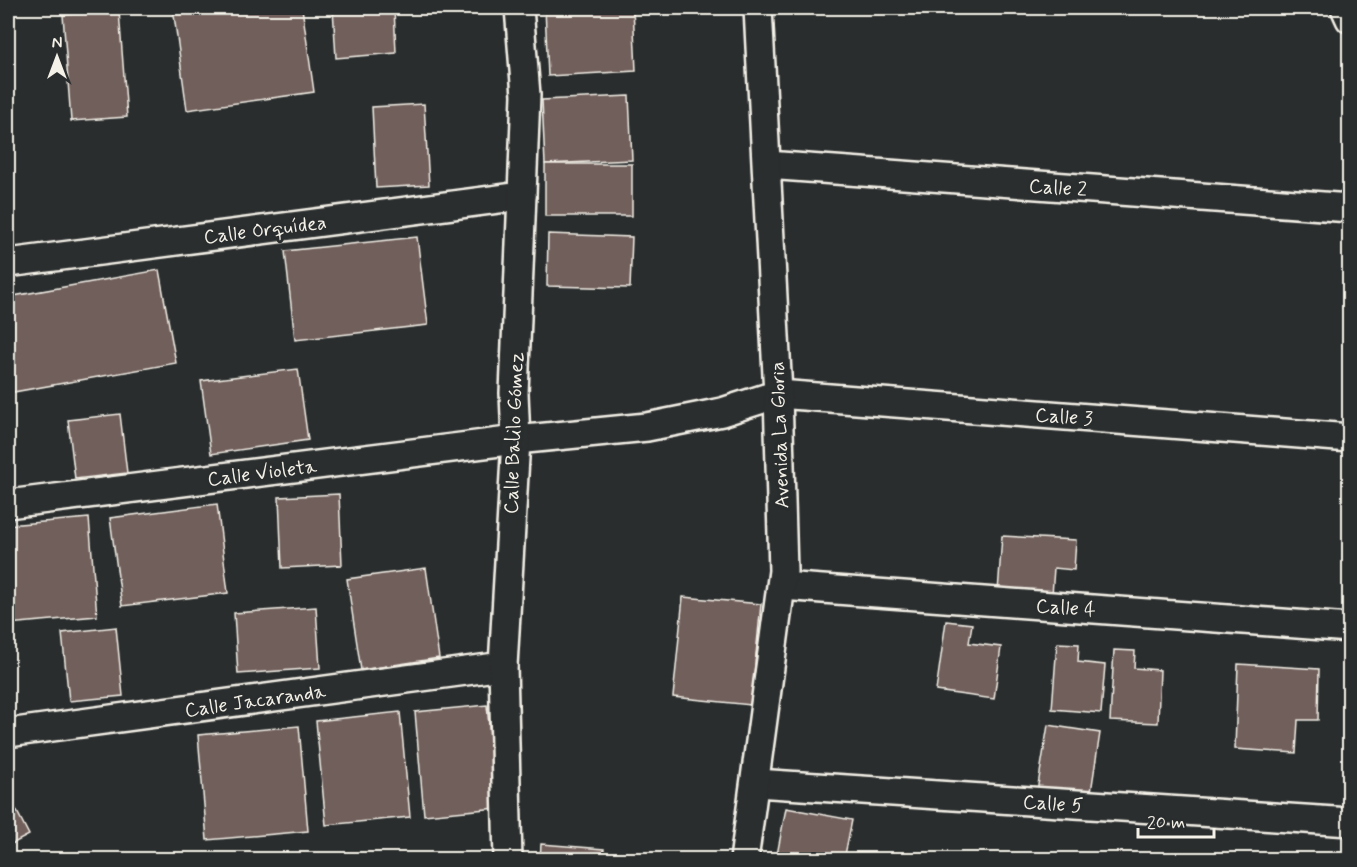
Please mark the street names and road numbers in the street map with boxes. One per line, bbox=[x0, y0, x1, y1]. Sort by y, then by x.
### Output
street label: Calle 2 bbox=[1028, 173, 1088, 204]
street label: Calle Orquídea bbox=[202, 210, 328, 251]
street label: Calle Balilo Gómez bbox=[498, 351, 531, 514]
street label: Avenida La Gloria bbox=[764, 361, 797, 509]
street label: Calle 3 bbox=[1034, 402, 1093, 433]
street label: Calle Violeta bbox=[206, 453, 319, 494]
street label: Calle 4 bbox=[1035, 593, 1097, 624]
street label: Calle Jacaranda bbox=[183, 678, 328, 725]
street label: Calle 5 bbox=[1022, 789, 1084, 820]

